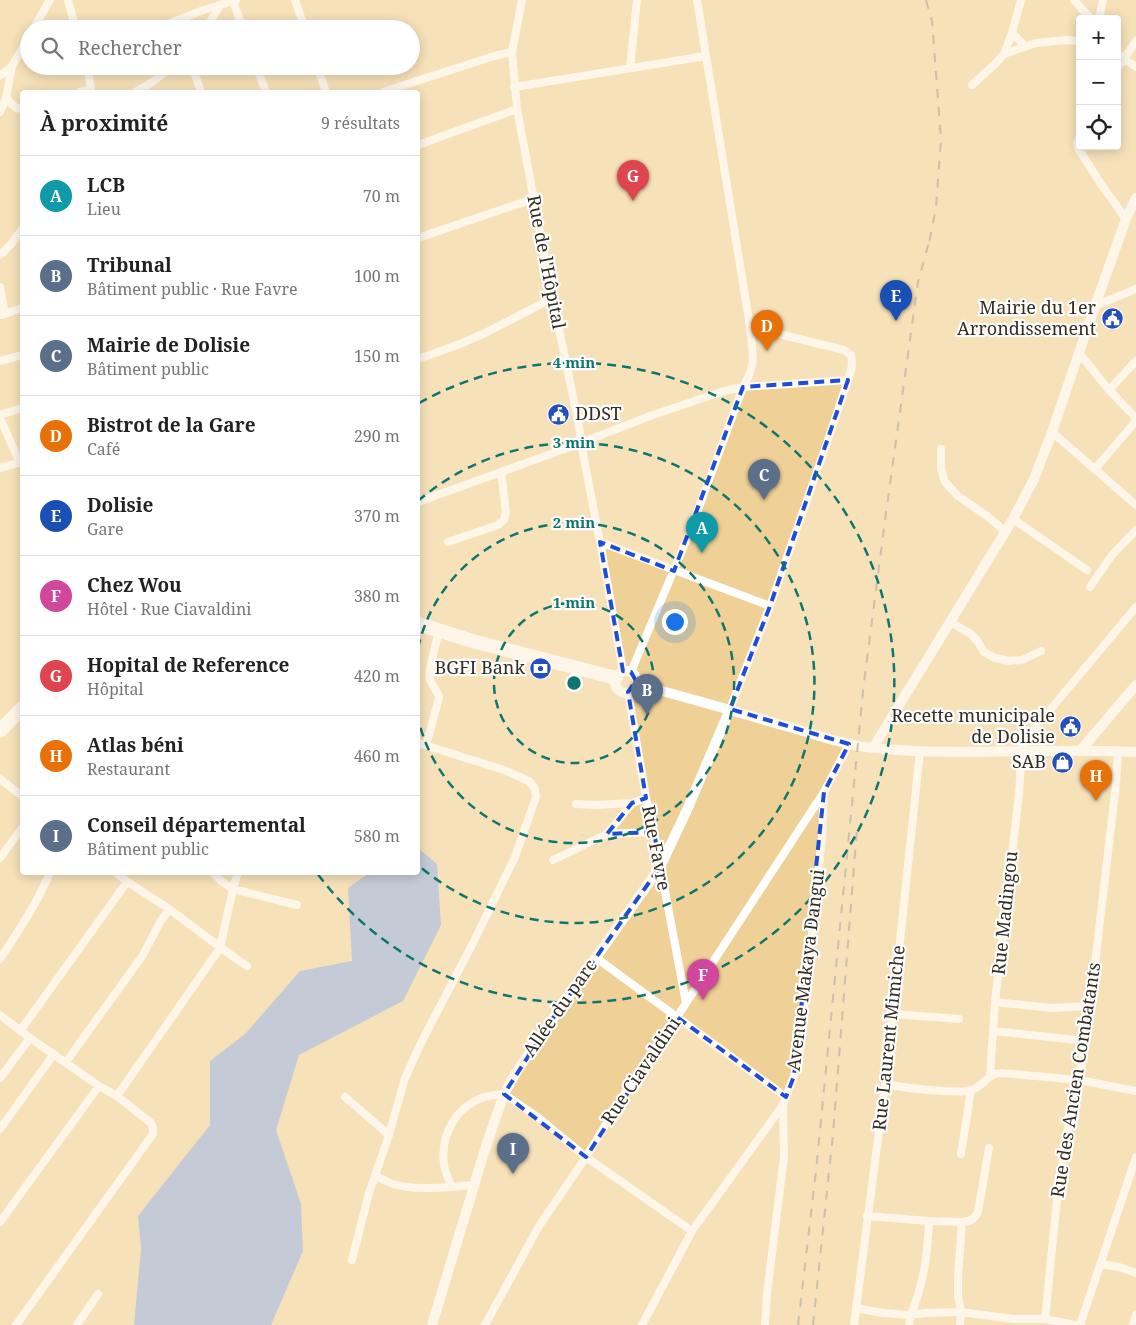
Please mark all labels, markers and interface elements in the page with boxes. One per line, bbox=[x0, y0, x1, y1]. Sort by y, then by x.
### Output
map controls bbox=[1076, 15, 1121, 150]
button: + bbox=[1076, 15, 1121, 60]
search box bbox=[20, 20, 420, 75]
icon: search bbox=[38, 34, 66, 62]
text: Rechercher bbox=[78, 35, 182, 61]
button: − bbox=[1076, 60, 1121, 105]
button: locate bbox=[1076, 105, 1121, 150]
text: À proximité bbox=[40, 109, 168, 137]
text: 9 résultats bbox=[321, 112, 400, 134]
pin: G bbox=[617, 160, 649, 201]
text: LCB bbox=[87, 172, 125, 198]
text: A bbox=[50, 185, 62, 207]
text: 70 m bbox=[363, 185, 400, 207]
street label: Rue de l'Hôpital bbox=[522, 193, 572, 331]
text: Lieu bbox=[87, 198, 121, 220]
text: Tribunal bbox=[87, 252, 172, 278]
text: B bbox=[51, 265, 61, 287]
text: 100 m bbox=[354, 265, 400, 287]
text: Bâtiment public · Rue Favre bbox=[87, 278, 298, 300]
pin: E bbox=[880, 280, 912, 321]
place label: Mairie du 1er Arrondissement bbox=[957, 295, 1097, 340]
public building icon: Mairie du 1er Arrondissement bbox=[1100, 306, 1124, 330]
pin: D bbox=[751, 310, 783, 351]
text: Mairie de Dolisie bbox=[87, 332, 250, 358]
text: C bbox=[51, 345, 61, 367]
text: 150 m bbox=[354, 345, 400, 367]
text: 4 min bbox=[553, 352, 595, 372]
text: Bâtiment public bbox=[87, 358, 209, 380]
place label: DDST bbox=[575, 401, 622, 425]
public building icon: DDST bbox=[547, 402, 571, 426]
text: Bistrot de la Gare bbox=[87, 412, 256, 438]
text: D bbox=[50, 425, 62, 447]
text: 290 m bbox=[354, 425, 400, 447]
text: 3 min bbox=[553, 432, 595, 452]
text: Café bbox=[87, 438, 120, 460]
pin: C bbox=[748, 459, 780, 500]
text: Dolisie bbox=[87, 492, 153, 518]
text: E bbox=[51, 505, 61, 527]
text: 370 m bbox=[354, 505, 400, 527]
text: 2 min bbox=[553, 512, 595, 532]
pin: A bbox=[686, 512, 718, 553]
text: Gare bbox=[87, 518, 124, 540]
text: Chez Wou bbox=[87, 572, 182, 598]
text: F bbox=[51, 585, 61, 607]
text: 380 m bbox=[354, 585, 400, 607]
text: 1 min bbox=[553, 592, 595, 612]
text: Hôtel · Rue Ciavaldini bbox=[87, 598, 251, 620]
your location bbox=[662, 609, 688, 635]
text: Hopital de Reference bbox=[87, 652, 289, 678]
place label: BGFI Bank bbox=[434, 655, 525, 679]
bank icon: BGFI Bank bbox=[529, 656, 553, 680]
text: G bbox=[50, 665, 62, 687]
text: 420 m bbox=[354, 665, 400, 687]
centre of rings bbox=[565, 674, 583, 692]
pin: B bbox=[631, 674, 663, 715]
text: Hôpital bbox=[87, 678, 143, 700]
place label: Recette municipale de Dolisie bbox=[891, 703, 1055, 748]
public building icon: Recette municipale de Dolisie bbox=[1059, 714, 1083, 738]
text: Atlas béni bbox=[87, 732, 184, 758]
text: H bbox=[49, 745, 63, 767]
text: 460 m bbox=[354, 745, 400, 767]
place label: SAB bbox=[1012, 749, 1046, 773]
shop icon: SAB bbox=[1050, 750, 1074, 774]
text: Restaurant bbox=[87, 758, 170, 780]
pin: H bbox=[1080, 760, 1112, 801]
street label: Rue Favre bbox=[637, 803, 677, 892]
text: Conseil départemental bbox=[87, 812, 306, 838]
text: I bbox=[53, 825, 59, 847]
text: 580 m bbox=[354, 825, 400, 847]
text: Bâtiment public bbox=[87, 838, 209, 860]
street label: Rue Madingou bbox=[986, 849, 1023, 976]
street label: Avenue Makaya Dangui bbox=[781, 867, 829, 1072]
street label: Rue Laurent Mimiche bbox=[866, 944, 910, 1132]
street label: Allée du parc bbox=[517, 954, 602, 1061]
pin: F bbox=[687, 959, 719, 1000]
street label: Rue des Ancien Combatants bbox=[1045, 960, 1105, 1199]
street label: Rue Ciavaldini bbox=[595, 1012, 685, 1129]
pin: I bbox=[497, 1133, 529, 1174]

